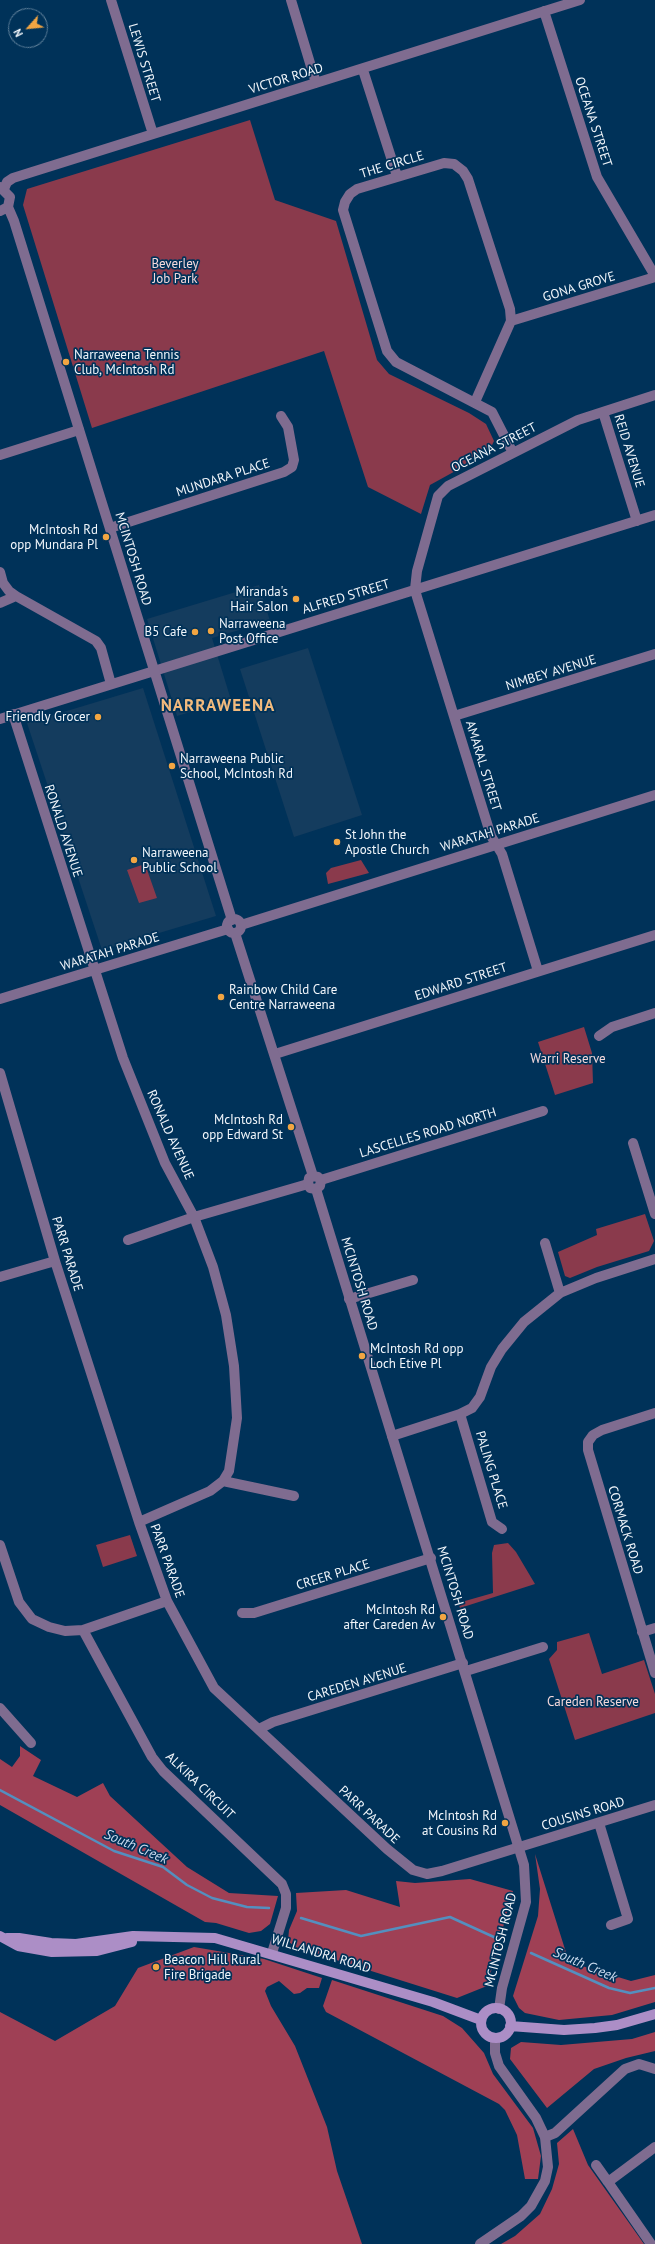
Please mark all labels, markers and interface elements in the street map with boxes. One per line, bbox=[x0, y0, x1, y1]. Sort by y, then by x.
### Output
north arrow bbox=[8, 8, 48, 48]
street label: LEWIS STREET bbox=[125, 22, 163, 104]
text: N bbox=[10, 27, 26, 39]
street label: VICTOR ROAD bbox=[247, 60, 325, 98]
street label: OCEANA STREET bbox=[571, 75, 615, 169]
street label: THE CIRCLE bbox=[358, 148, 426, 182]
park label: Beverley Job Park bbox=[151, 256, 199, 287]
street label: GONA GROVE bbox=[541, 269, 617, 305]
place label: Narraweena Tennis Club, McIntosh Rd bbox=[74, 347, 179, 378]
marker: Narraweena Tennis Club, McIntosh Rd bbox=[61, 357, 71, 367]
street label: REID AVENUE bbox=[610, 412, 648, 490]
street label: OCEANA STREET bbox=[449, 420, 539, 476]
street label: MUNDARA PLACE bbox=[174, 456, 272, 500]
street label: MCINTOSH ROAD bbox=[111, 510, 155, 608]
place label: McIntosh Rd opp Mundara Pl bbox=[10, 522, 98, 553]
marker: McIntosh Rd opp Mundara Pl bbox=[101, 532, 111, 542]
street label: ALFRED STREET bbox=[300, 576, 392, 618]
place label: Miranda's Hair Salon bbox=[230, 584, 288, 615]
marker: Miranda's Hair Salon bbox=[291, 594, 301, 604]
place label: Narraweena Post Office bbox=[219, 616, 286, 647]
place label: B5 Cafe bbox=[145, 624, 187, 640]
marker: Narraweena Post Office bbox=[206, 626, 216, 636]
marker: B5 Cafe bbox=[190, 627, 200, 637]
street label: NIMBEY AVENUE bbox=[504, 652, 598, 694]
district label: NARRAWEENA bbox=[161, 696, 275, 716]
place label: Friendly Grocer bbox=[5, 709, 90, 725]
marker: Friendly Grocer bbox=[93, 712, 103, 722]
street label: AMARAL STREET bbox=[462, 719, 504, 813]
place label: Narraweena Public School, McIntosh Rd bbox=[180, 751, 293, 782]
marker: Narraweena Public School, McIntosh Rd bbox=[167, 761, 177, 771]
street label: RONALD AVENUE bbox=[41, 783, 85, 879]
street label: WARATAH PARADE bbox=[439, 811, 541, 855]
place label: St John the Apostle Church bbox=[345, 827, 429, 858]
marker: St John the Apostle Church bbox=[332, 837, 342, 847]
place label: Narraweena Public School bbox=[142, 845, 217, 876]
marker: Narraweena Public School bbox=[129, 855, 139, 865]
street label: WARATAH PARADE bbox=[59, 930, 161, 974]
street label: EDWARD STREET bbox=[413, 960, 509, 1004]
place label: Rainbow Child Care Centre Narraweena bbox=[229, 982, 337, 1013]
marker: Rainbow Child Care Centre Narraweena bbox=[216, 992, 226, 1002]
park label: Warri Reserve bbox=[530, 1051, 606, 1067]
street label: RONALD AVENUE bbox=[143, 1088, 197, 1182]
street label: LASCELLES ROAD NORTH bbox=[358, 1105, 498, 1161]
place label: McIntosh Rd opp Edward St bbox=[202, 1112, 283, 1143]
marker: McIntosh Rd opp Edward St bbox=[286, 1122, 296, 1132]
street label: PARR PARADE bbox=[48, 1215, 86, 1293]
street label: MCINTOSH ROAD bbox=[337, 1235, 381, 1333]
place label: McIntosh Rd opp Loch Etive Pl bbox=[370, 1341, 464, 1372]
marker: McIntosh Rd opp Loch Etive Pl bbox=[357, 1351, 367, 1361]
street label: PALING PLACE bbox=[472, 1429, 510, 1511]
street label: CORMACK ROAD bbox=[604, 1484, 646, 1576]
street label: PARR PARADE bbox=[146, 1522, 188, 1600]
street label: MCINTOSH ROAD bbox=[433, 1544, 477, 1642]
street label: CREER PLACE bbox=[294, 1556, 372, 1594]
place label: McIntosh Rd after Careden Av bbox=[344, 1602, 435, 1633]
marker: McIntosh Rd after Careden Av bbox=[438, 1612, 448, 1622]
street label: CAREDEN AVENUE bbox=[306, 1661, 408, 1705]
park label: Careden Reserve bbox=[547, 1694, 639, 1710]
street label: ALKIRA CIRCUIT bbox=[162, 1749, 238, 1823]
street label: PARR PARADE bbox=[335, 1783, 403, 1847]
street label: COUSINS ROAD bbox=[540, 1794, 626, 1834]
place label: McIntosh Rd at Cousins Rd bbox=[422, 1808, 497, 1839]
marker: McIntosh Rd at Cousins Rd bbox=[500, 1818, 510, 1828]
water label: South Creek bbox=[102, 1826, 170, 1868]
street label: MCINTOSH ROAD bbox=[482, 1891, 520, 1989]
street label: WILLANDRA ROAD bbox=[269, 1931, 373, 1977]
water label: South Creek bbox=[551, 1944, 619, 1986]
place label: Beacon Hill Rural Fire Brigade bbox=[164, 1952, 260, 1983]
marker: Beacon Hill Rural Fire Brigade bbox=[151, 1962, 161, 1972]

